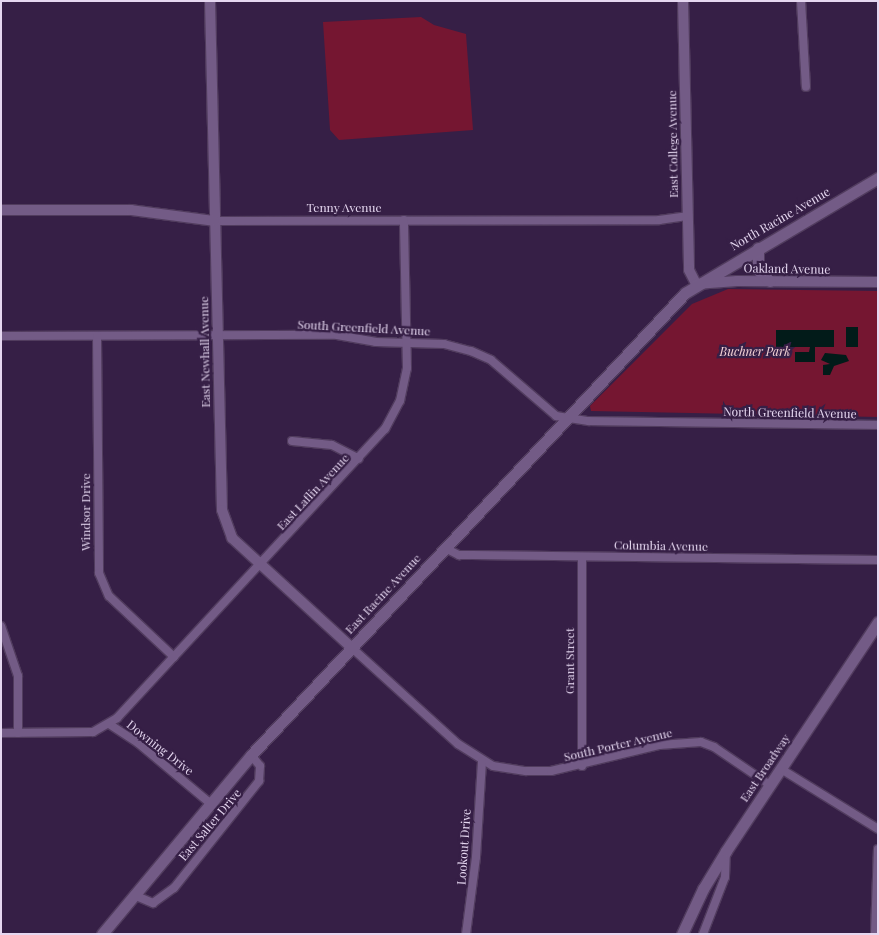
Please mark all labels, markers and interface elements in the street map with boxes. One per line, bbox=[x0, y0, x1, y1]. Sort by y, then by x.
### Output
street label: East College Avenue bbox=[665, 90, 681, 198]
street label: North Racine Avenue bbox=[727, 184, 833, 254]
street label: Tenny Avenue bbox=[306, 201, 382, 215]
street label: Oakland Avenue bbox=[743, 261, 831, 277]
street label: East Newhall Avenue bbox=[197, 296, 213, 408]
street label: South Greenfield Avenue bbox=[297, 317, 431, 339]
park label: Buchner Park bbox=[720, 345, 790, 359]
street label: North Greenfield Avenue bbox=[723, 405, 857, 421]
street label: East Laflin Avenue bbox=[274, 451, 352, 533]
street label: Windsor Drive bbox=[79, 473, 93, 551]
street label: Columbia Avenue bbox=[614, 538, 708, 554]
street label: East Racine Avenue bbox=[342, 551, 424, 637]
street label: Grant Street bbox=[563, 628, 577, 694]
street label: Downing Drive bbox=[124, 717, 196, 779]
street label: South Porter Avenue bbox=[562, 725, 674, 765]
street label: East Broadway bbox=[737, 731, 793, 805]
street label: East Salter Drive bbox=[176, 786, 244, 864]
street label: Lookout Drive bbox=[454, 808, 474, 886]

